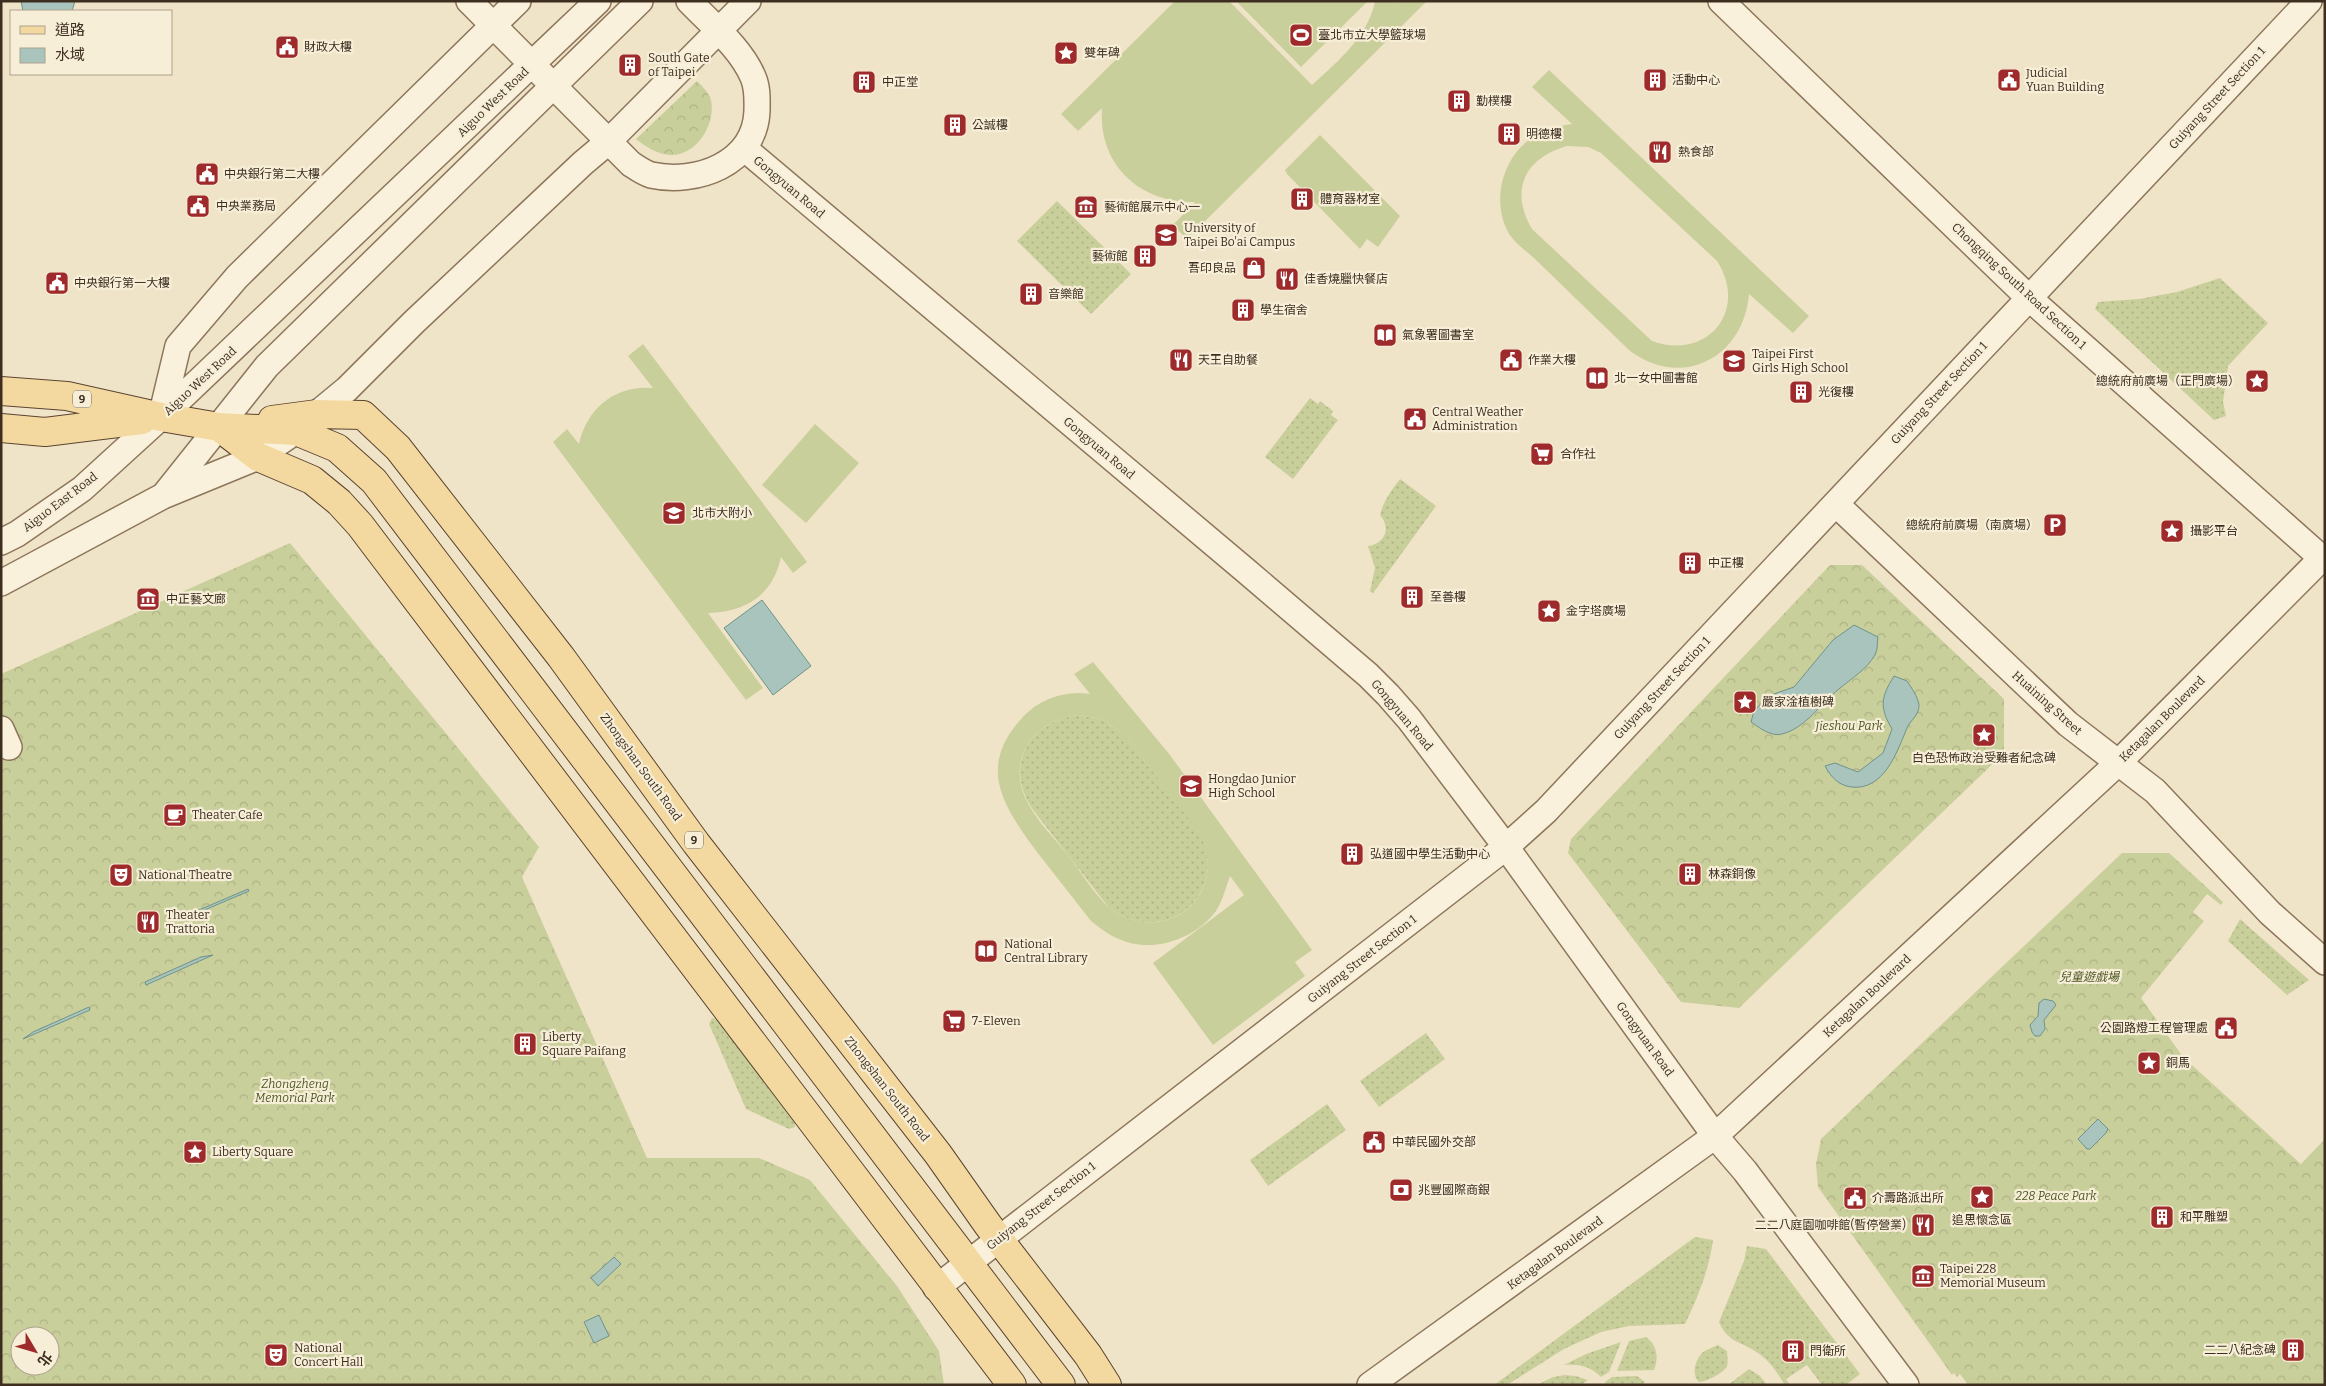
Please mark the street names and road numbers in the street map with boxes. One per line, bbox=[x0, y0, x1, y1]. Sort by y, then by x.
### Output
street label: Guiyang Street Section 1 bbox=[2166, 44, 2268, 152]
street label: Aiguo West Road bbox=[454, 64, 532, 140]
street label: Gongyuan Road bbox=[751, 153, 827, 221]
street label: Chongqing South Road Section 1 bbox=[1949, 220, 2089, 352]
street label: Guiyang Street Section 1 bbox=[1888, 339, 1990, 447]
street label: Aiguo West Road bbox=[161, 344, 239, 418]
road number: 9 bbox=[73, 390, 91, 408]
street label: Gongyuan Road bbox=[1061, 414, 1137, 482]
street label: Aiguo East Road bbox=[20, 469, 100, 535]
street label: Guiyang Street Section 1 bbox=[1611, 634, 1713, 742]
street label: Huaining Street bbox=[2009, 668, 2085, 738]
street label: Ketagalan Boulevard bbox=[2116, 673, 2208, 765]
street label: Gongyuan Road bbox=[1368, 677, 1436, 753]
street label: Zhongshan South Road bbox=[597, 711, 685, 823]
road number: 9 bbox=[685, 832, 703, 848]
street label: Guiyang Street Section 1 bbox=[1305, 912, 1419, 1006]
street label: Ketagalan Boulevard bbox=[1820, 952, 1914, 1040]
street label: Gongyuan Road bbox=[1613, 999, 1677, 1079]
street label: Zhongshan South Road bbox=[842, 1034, 932, 1144]
street label: Guiyang Street Section 1 bbox=[984, 1159, 1098, 1253]
street label: Ketagalan Boulevard bbox=[1504, 1214, 1606, 1292]

